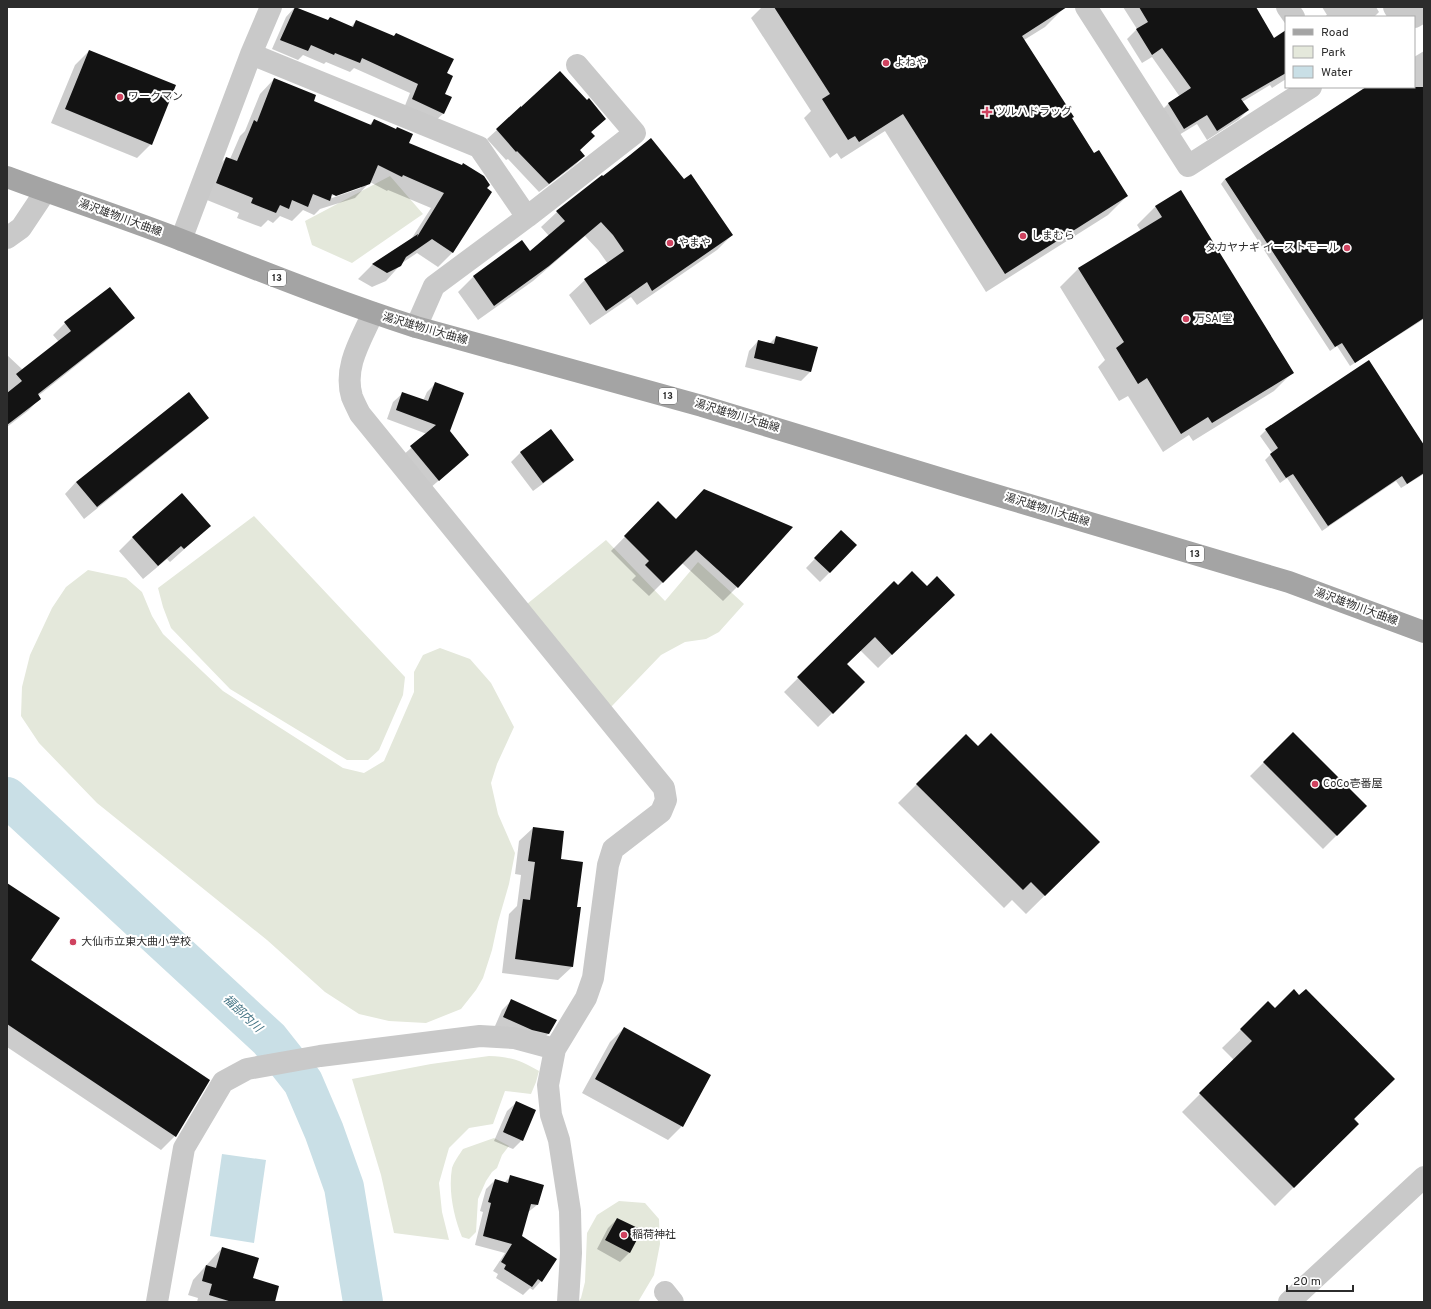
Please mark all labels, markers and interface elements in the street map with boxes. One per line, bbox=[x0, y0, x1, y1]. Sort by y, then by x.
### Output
legend bbox=[1285, 16, 1415, 88]
text: Road bbox=[1321, 25, 1349, 41]
text: Park bbox=[1321, 45, 1346, 61]
place label: よねや bbox=[894, 56, 927, 70]
marker: よねや bbox=[881, 58, 891, 68]
text: Water bbox=[1321, 65, 1353, 81]
place label: ワークマン bbox=[128, 90, 183, 104]
marker: ワークマン bbox=[115, 92, 125, 102]
place label: ツルハドラッグ bbox=[995, 105, 1072, 119]
marker: ツルハドラッグ bbox=[982, 107, 992, 117]
street label: 湯沢雄物川大曲線 bbox=[76, 196, 164, 240]
place label: しまむら bbox=[1031, 229, 1075, 243]
marker: しまむら bbox=[1018, 231, 1028, 241]
place label: やまや bbox=[678, 236, 711, 250]
marker: やまや bbox=[665, 238, 675, 248]
place label: タカヤナギ イーストモール bbox=[1205, 241, 1339, 255]
marker: タカヤナギ イーストモール bbox=[1342, 243, 1352, 253]
road number: 13 bbox=[268, 270, 286, 286]
street label: 湯沢雄物川大曲線 bbox=[381, 310, 469, 348]
place label: 万SAI堂 bbox=[1194, 312, 1233, 326]
marker: 万SAI堂 bbox=[1181, 314, 1191, 324]
road number: 13 bbox=[659, 388, 677, 404]
street label: 湯沢雄物川大曲線 bbox=[693, 396, 781, 436]
street label: 湯沢雄物川大曲線 bbox=[1003, 490, 1091, 530]
road number: 13 bbox=[1186, 546, 1204, 562]
street label: 湯沢雄物川大曲線 bbox=[1312, 585, 1400, 629]
place label: CoCo壱番屋 bbox=[1323, 777, 1383, 791]
marker: CoCo壱番屋 bbox=[1310, 779, 1320, 789]
place label: 大仙市立東大曲小学校 bbox=[81, 935, 191, 949]
marker: 大仙市立東大曲小学校 bbox=[68, 937, 78, 947]
water label: 福部内川 bbox=[219, 992, 266, 1038]
place label: 稲荷神社 bbox=[632, 1228, 676, 1242]
marker: 稲荷神社 bbox=[619, 1230, 629, 1240]
scale bar bbox=[1287, 1267, 1353, 1293]
text: 20 m bbox=[1293, 1274, 1321, 1290]

